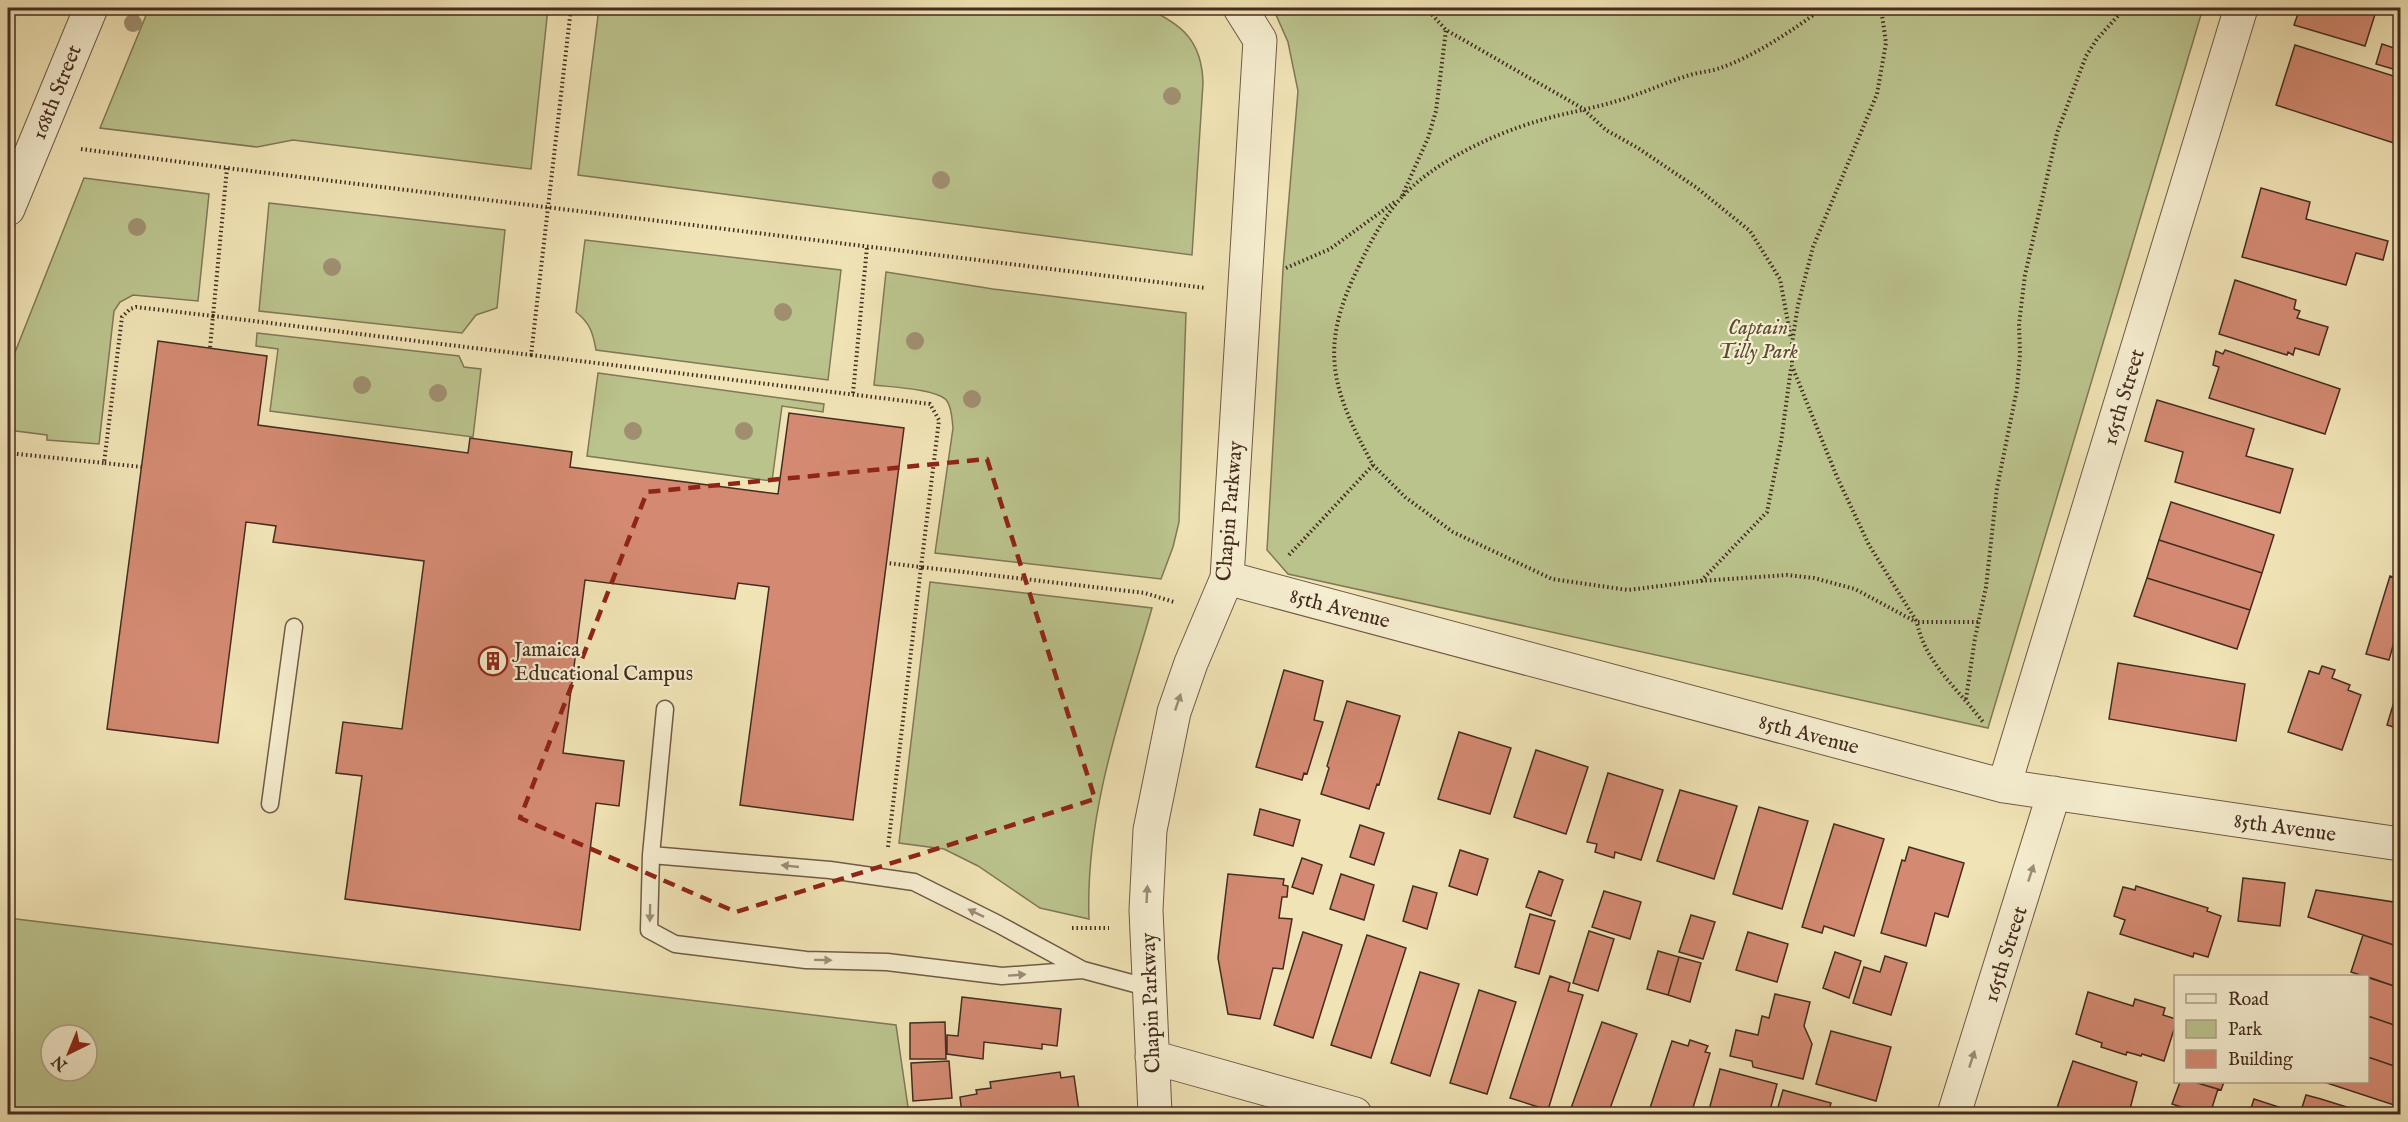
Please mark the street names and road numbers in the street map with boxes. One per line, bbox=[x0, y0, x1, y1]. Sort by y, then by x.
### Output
street label: 168th Street bbox=[26, 41, 89, 144]
street label: 165th Street bbox=[2097, 346, 2152, 449]
street label: Chapin Parkway bbox=[1211, 439, 1250, 582]
street label: 85th Avenue bbox=[1286, 583, 1393, 636]
street label: 85th Avenue bbox=[1755, 709, 1862, 762]
street label: 85th Avenue bbox=[2232, 808, 2338, 849]
street label: 165th Street bbox=[1978, 903, 2035, 1006]
street label: Chapin Parkway bbox=[1136, 931, 1167, 1074]

